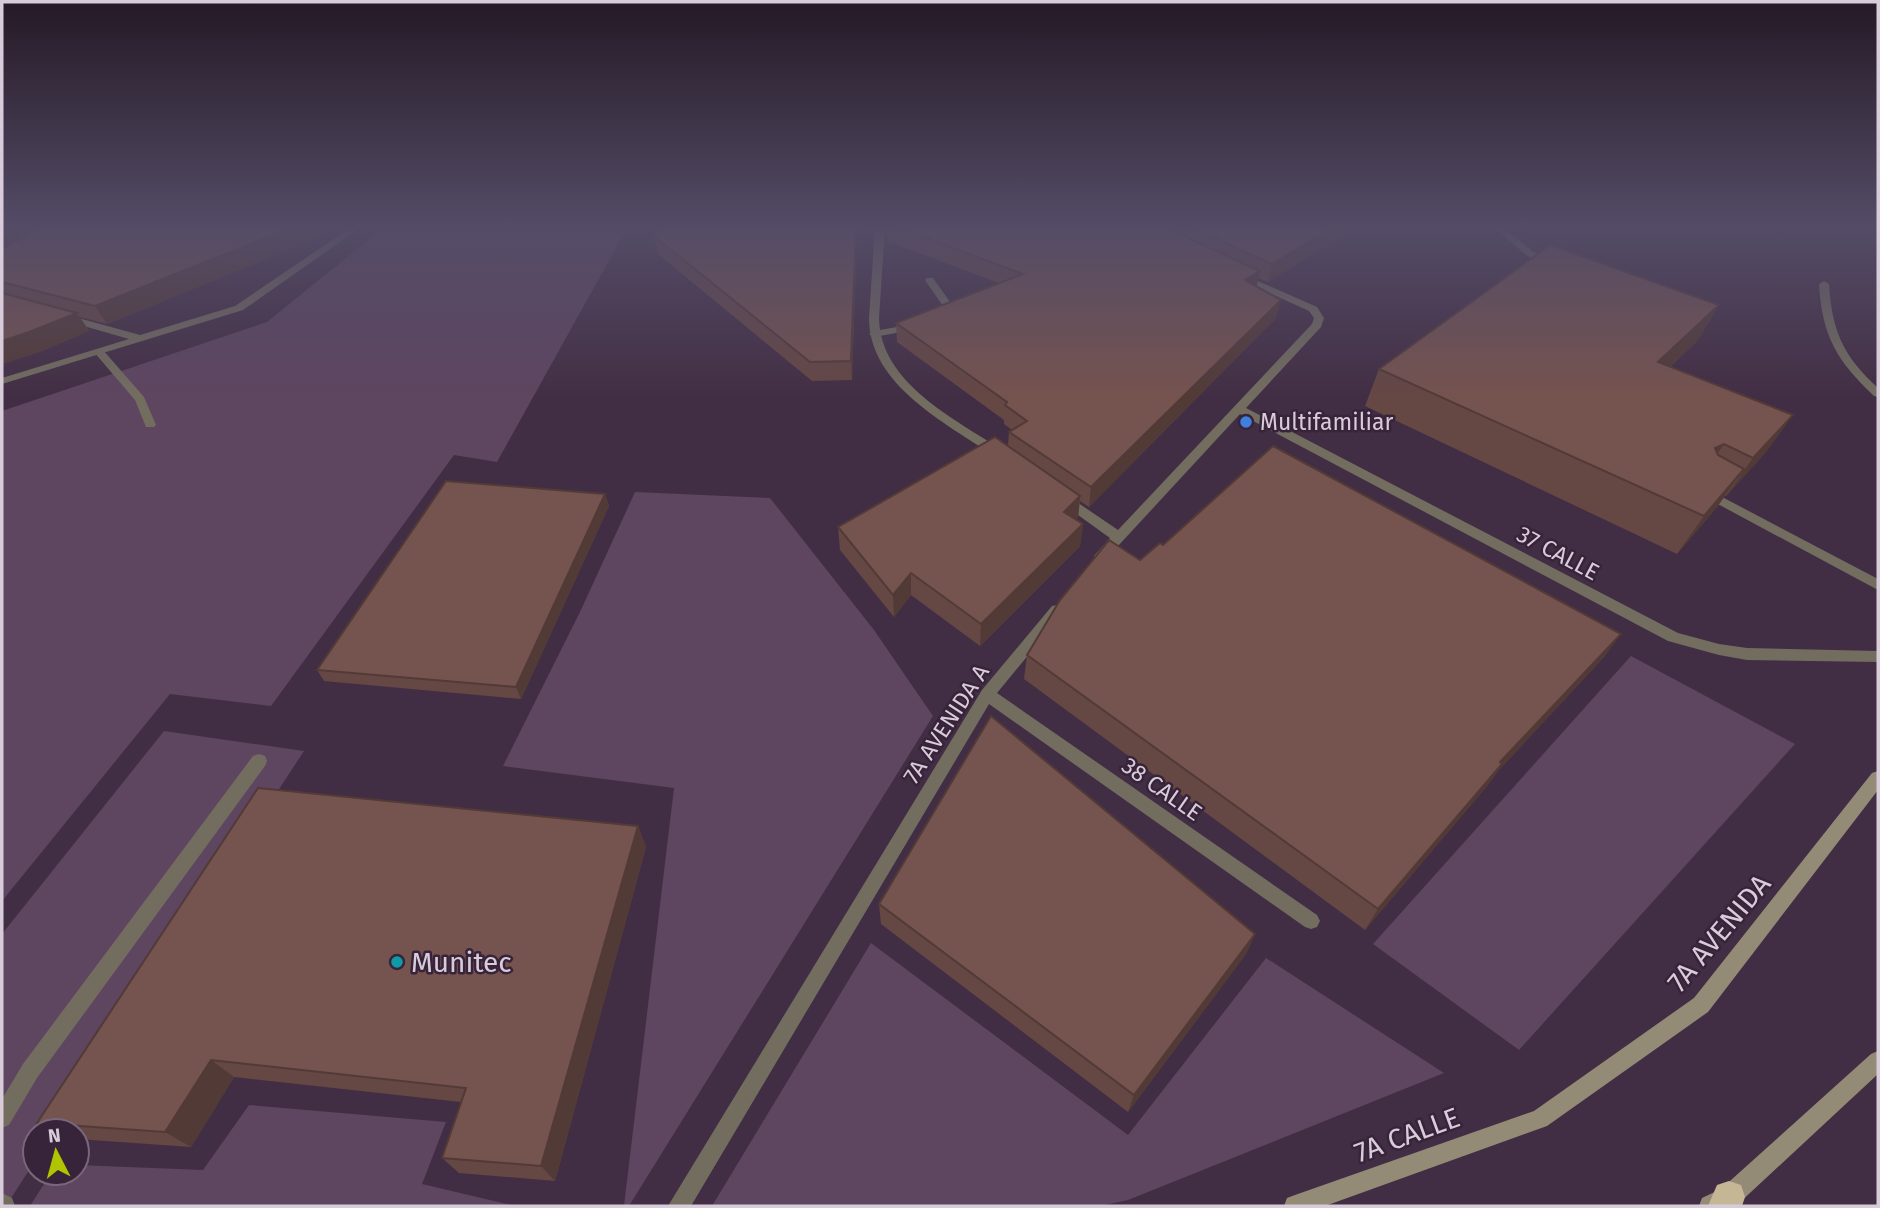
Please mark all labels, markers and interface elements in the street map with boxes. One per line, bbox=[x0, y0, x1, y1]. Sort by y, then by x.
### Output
place label: Multifamiliar bbox=[1260, 408, 1393, 436]
marker: Multifamiliar bbox=[1238, 414, 1254, 430]
street label: 37 CALLE bbox=[1512, 520, 1604, 586]
street label: 7A AVENIDA A bbox=[897, 659, 995, 789]
street label: 38 CALLE bbox=[1116, 751, 1208, 827]
street label: 7A AVENIDA bbox=[1661, 868, 1777, 998]
place label: Munitec bbox=[411, 946, 512, 979]
marker: Munitec bbox=[389, 954, 405, 970]
street label: 7A CALLE bbox=[1350, 1101, 1464, 1169]
north arrow bbox=[21, 1117, 91, 1187]
text: N bbox=[47, 1123, 62, 1148]

